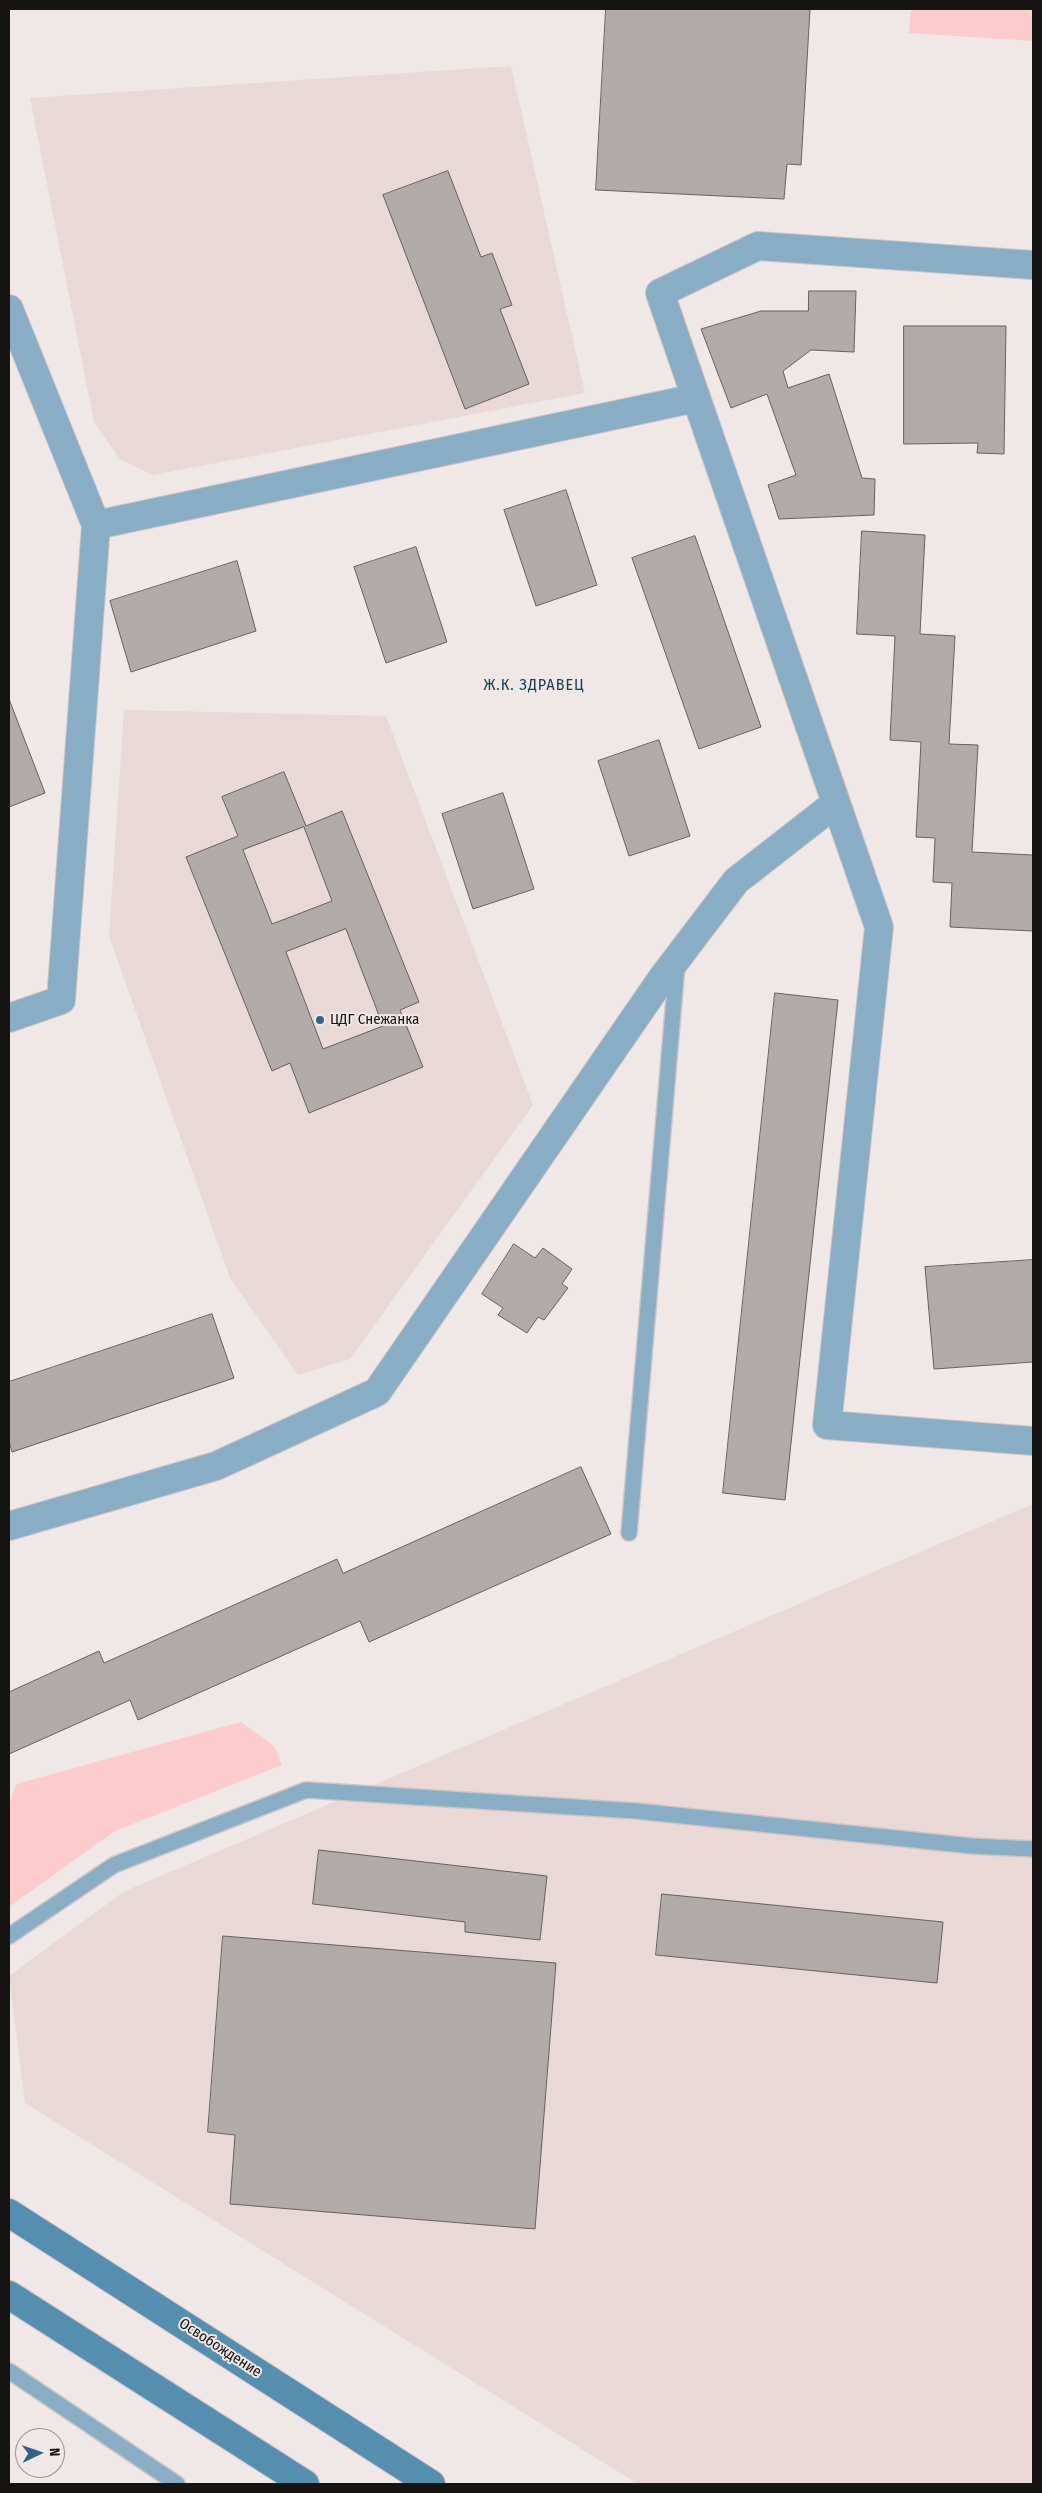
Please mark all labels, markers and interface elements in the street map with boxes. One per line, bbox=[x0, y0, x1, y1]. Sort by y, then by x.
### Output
district label: Ж.К. ЗДРАВЕЦ bbox=[482, 676, 586, 696]
place label: ЦДГ Снежанка bbox=[330, 1011, 419, 1029]
marker: ЦДГ Снежанка bbox=[314, 1014, 326, 1026]
street label: Освобождение bbox=[175, 2315, 265, 2381]
north arrow bbox=[15, 2428, 65, 2478]
text: N bbox=[46, 2448, 63, 2457]

